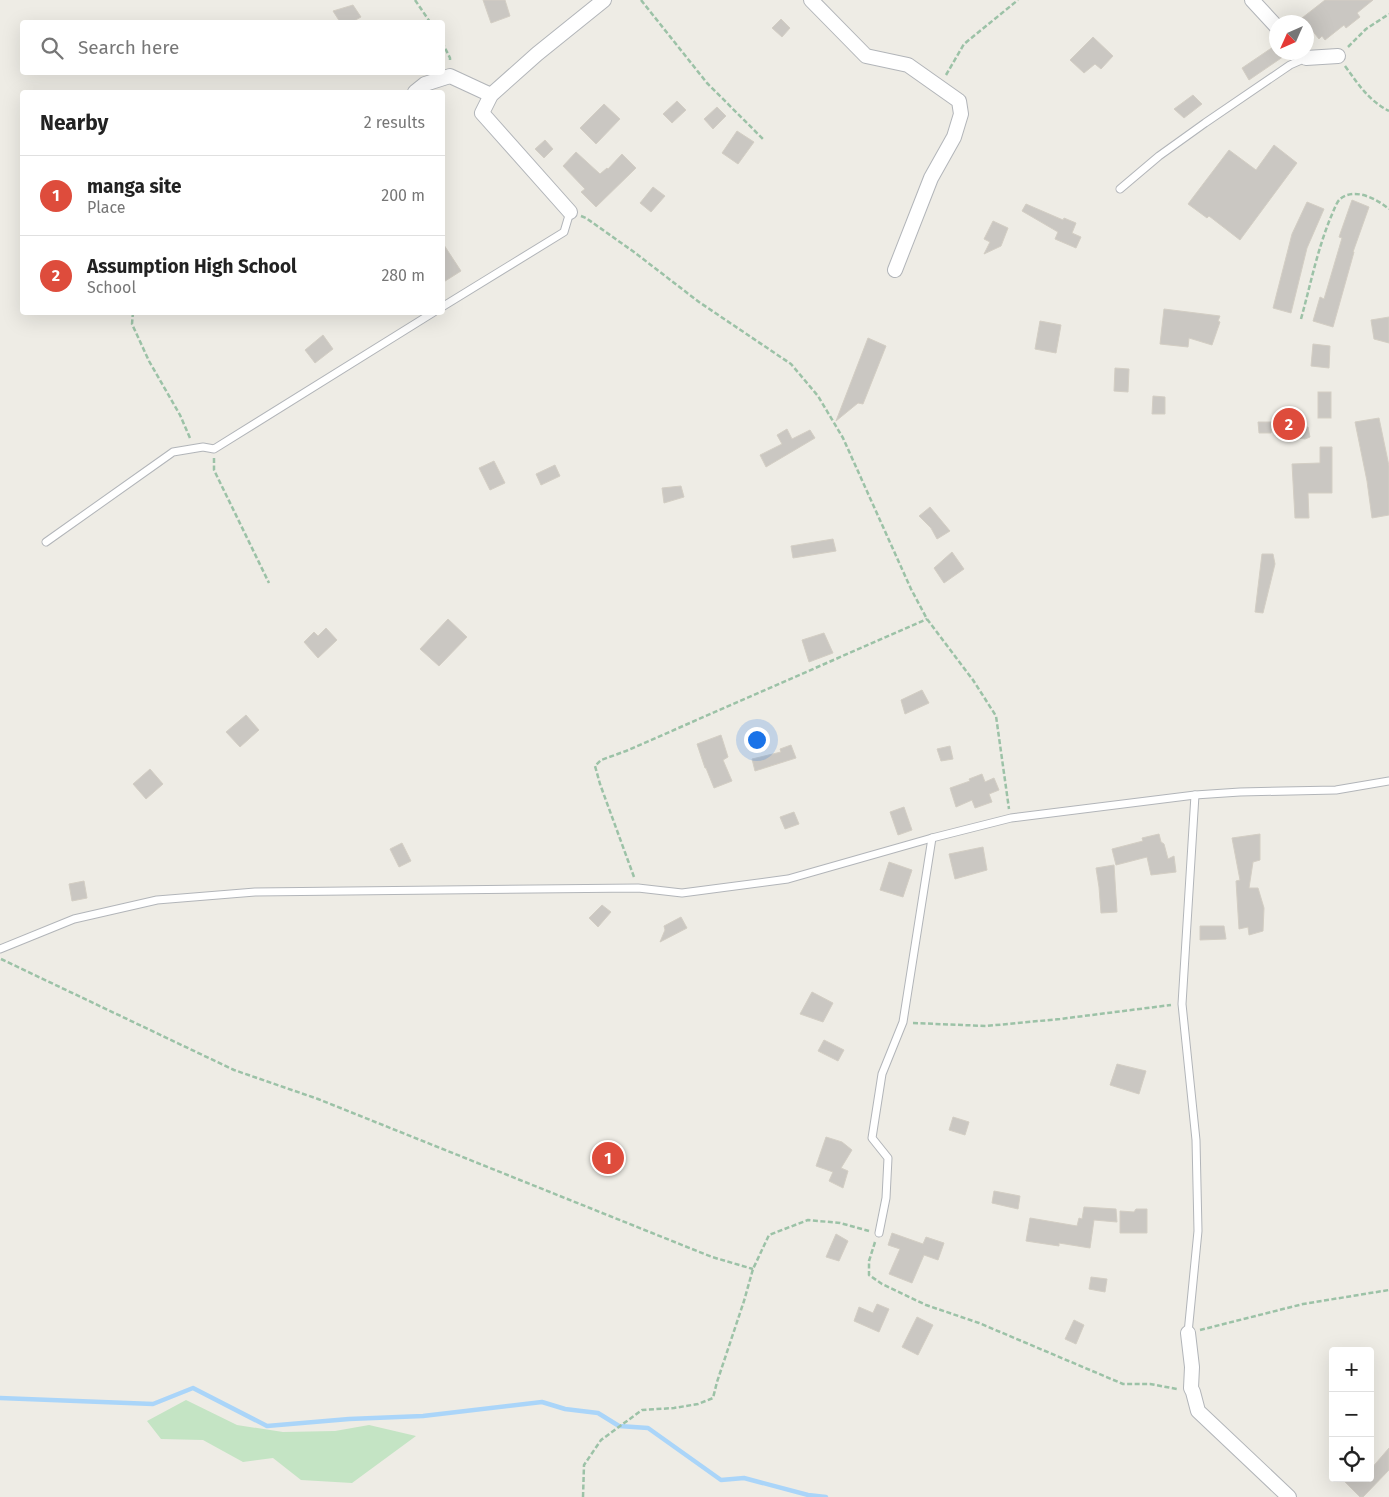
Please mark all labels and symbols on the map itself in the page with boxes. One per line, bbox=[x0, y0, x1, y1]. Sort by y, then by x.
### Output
north arrow bbox=[1269, 15, 1314, 60]
pin: 2 bbox=[1273, 405, 1305, 443]
your location bbox=[744, 727, 770, 753]
pin: 1 bbox=[592, 1139, 624, 1177]

